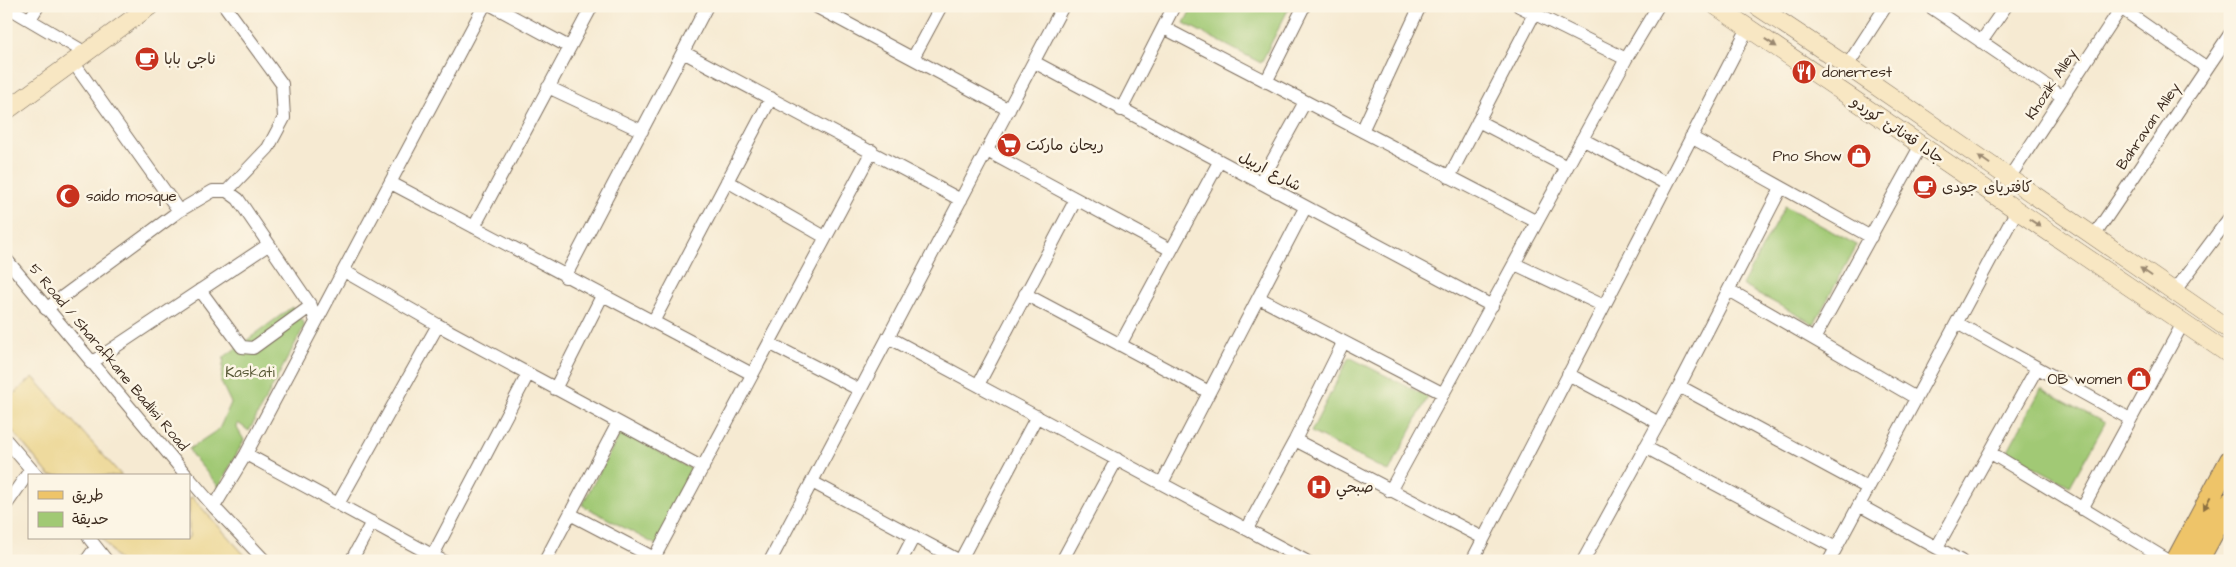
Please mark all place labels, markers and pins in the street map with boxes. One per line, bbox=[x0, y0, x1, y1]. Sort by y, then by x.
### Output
cafe icon: ناجى بابا bbox=[134, 46, 160, 72]
place label: ناجى بابا bbox=[164, 49, 216, 70]
restaurant icon: donerrest bbox=[1791, 59, 1817, 85]
place label: donerrest bbox=[1822, 62, 1892, 83]
supermarket icon: ريحان ماركت bbox=[996, 132, 1022, 158]
place label: ريحان ماركت bbox=[1026, 135, 1104, 156]
shop icon: Pno Show bbox=[1846, 143, 1872, 169]
place label: Pno Show bbox=[1773, 146, 1842, 167]
cafe icon: کافتریای جودی bbox=[1912, 174, 1938, 200]
place label: کافتریای جودی bbox=[1942, 177, 2032, 198]
mosque icon: saido mosque bbox=[55, 183, 81, 209]
place label: saido mosque bbox=[86, 186, 177, 207]
shop icon: OB women bbox=[2126, 366, 2152, 392]
place label: OB women bbox=[2047, 369, 2122, 390]
hospital icon: صبحي bbox=[1306, 474, 1332, 500]
place label: صبحي bbox=[1336, 477, 1373, 500]

